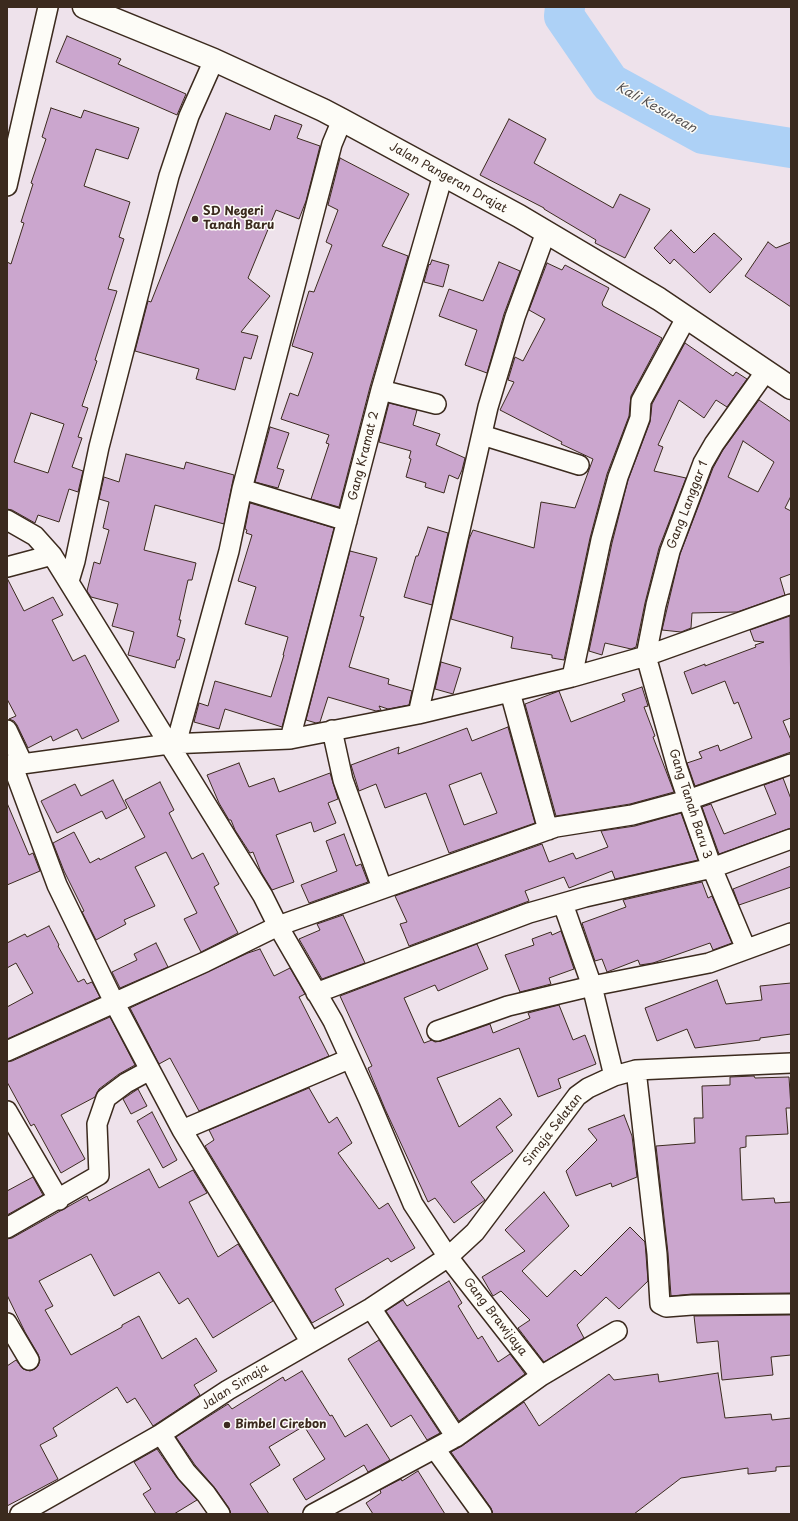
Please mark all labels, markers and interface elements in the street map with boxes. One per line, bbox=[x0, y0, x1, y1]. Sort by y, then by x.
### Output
water label: Kali Kesunean bbox=[613, 79, 699, 137]
street label: Jalan Pangeran Drajat bbox=[387, 140, 509, 216]
place label: SD Negeri Tanah Baru bbox=[203, 205, 274, 233]
marker: SD Negeri Tanah Baru bbox=[190, 214, 200, 224]
street label: Gang Kramat 2 bbox=[346, 410, 382, 502]
street label: Gang Langgar 1 bbox=[665, 459, 711, 551]
street label: Gang Tanah Baru 3 bbox=[665, 747, 715, 861]
street label: Simaja Selatan bbox=[520, 1091, 586, 1169]
street label: Gang Brawijaya bbox=[460, 1275, 530, 1359]
street label: Jalan Simaja bbox=[199, 1361, 271, 1413]
place label: Bimbel Cirebon bbox=[235, 1418, 326, 1432]
marker: Bimbel Cirebon bbox=[222, 1420, 232, 1430]

